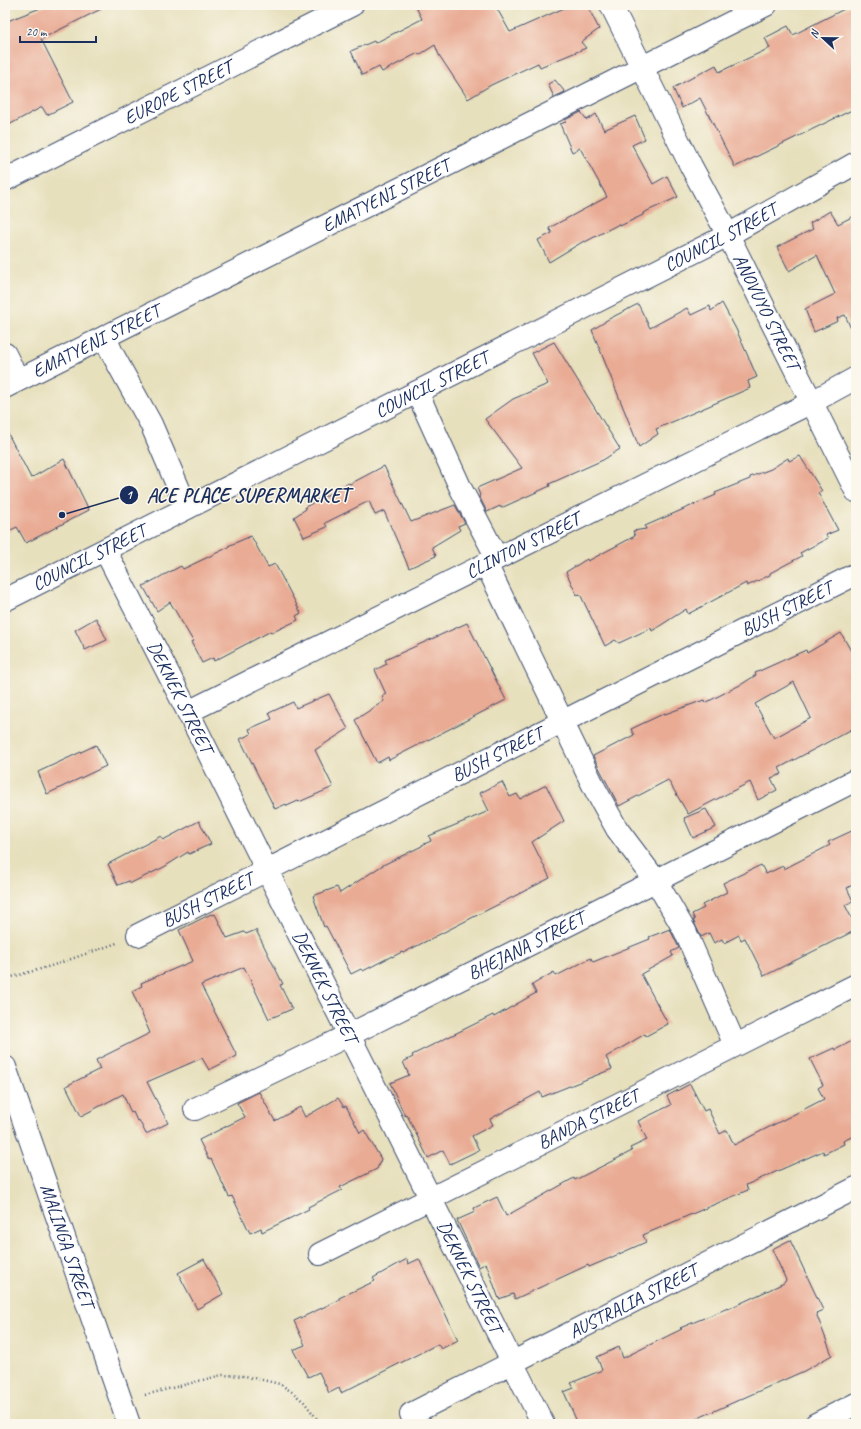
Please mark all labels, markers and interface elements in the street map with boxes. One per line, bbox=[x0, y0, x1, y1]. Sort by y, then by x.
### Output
scale bar bbox=[20, 18, 96, 44]
north arrow bbox=[803, 18, 843, 58]
text: 20 m bbox=[26, 24, 48, 40]
text: N bbox=[806, 26, 822, 40]
street label: EUROPE STREET bbox=[120, 53, 241, 130]
street label: EMATYENI STREET bbox=[318, 151, 458, 238]
street label: COUNCIL STREET bbox=[660, 195, 786, 277]
street label: ANOVUYO STREET bbox=[727, 250, 808, 378]
street label: EMATYENI STREET bbox=[28, 297, 169, 383]
street label: COUNCIL STREET bbox=[371, 344, 497, 423]
callout: ACE PLACE SUPERMARKET bbox=[119, 479, 357, 511]
text: ACE PLACE SUPERMARKET bbox=[147, 483, 354, 508]
text: 1 bbox=[126, 487, 133, 503]
street label: CLINTON STREET bbox=[462, 505, 589, 584]
street label: COUNCIL STREET bbox=[28, 517, 154, 596]
street label: BUSH STREET bbox=[737, 574, 840, 642]
street label: DEKNEK STREET bbox=[142, 637, 221, 761]
street label: BUSH STREET bbox=[447, 719, 551, 787]
street label: BUSH STREET bbox=[158, 865, 261, 933]
street label: BHEJANA STREET bbox=[463, 904, 593, 985]
street label: DEKNEK STREET bbox=[287, 927, 365, 1051]
street label: BANDA STREET bbox=[533, 1082, 647, 1155]
street label: MALINGA STREET bbox=[35, 1181, 101, 1315]
street label: DEKNEK STREET bbox=[432, 1217, 510, 1341]
street label: AUSTRALIA STREET bbox=[565, 1256, 706, 1344]

